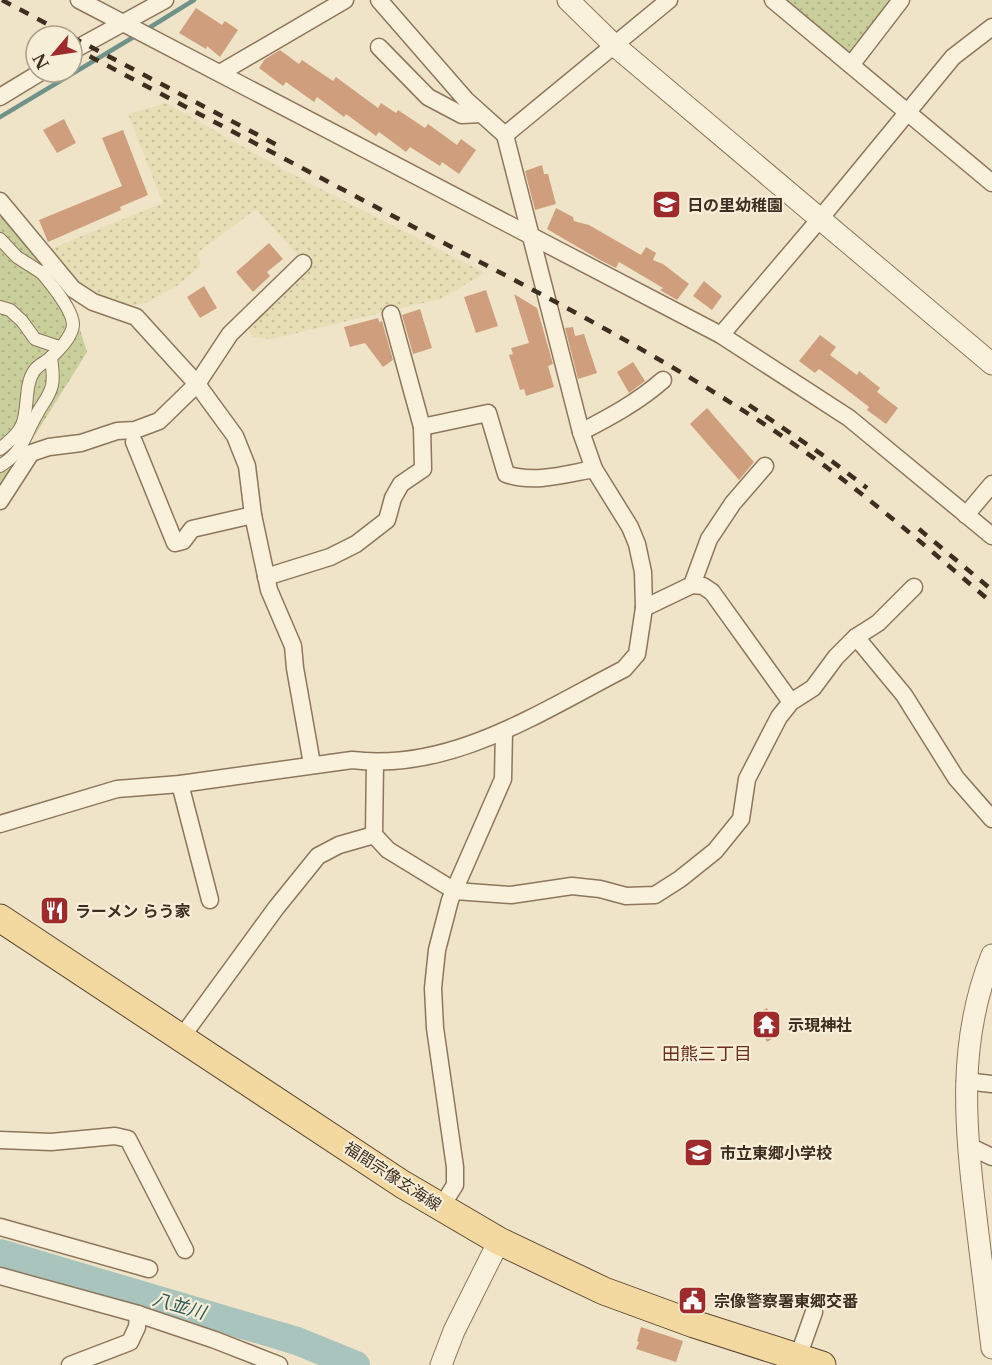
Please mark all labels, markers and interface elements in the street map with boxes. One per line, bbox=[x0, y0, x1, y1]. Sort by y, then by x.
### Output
north arrow bbox=[24, 24, 84, 84]
text: N bbox=[28, 50, 53, 73]
school or university icon: 日の里幼稚園 bbox=[650, 189, 682, 221]
place label: 日の里幼稚園 bbox=[687, 195, 783, 215]
restaurant icon: ラーメン らう家 bbox=[38, 895, 70, 927]
place label: ラーメン らう家 bbox=[75, 901, 191, 921]
temple icon: 示現神社 bbox=[751, 1009, 783, 1041]
place label: 示現神社 bbox=[788, 1015, 852, 1035]
district label: 田熊三丁目 bbox=[662, 1043, 752, 1065]
street label: 福間宗像玄海線 bbox=[341, 1137, 445, 1215]
school or university icon: 市立東郷小学校 bbox=[683, 1137, 715, 1169]
place label: 市立東郷小学校 bbox=[720, 1143, 832, 1163]
public building icon: 宗像警察署東郷交番 bbox=[677, 1285, 709, 1317]
water label: 八並川 bbox=[150, 1288, 210, 1325]
place label: 宗像警察署東郷交番 bbox=[714, 1291, 858, 1311]

